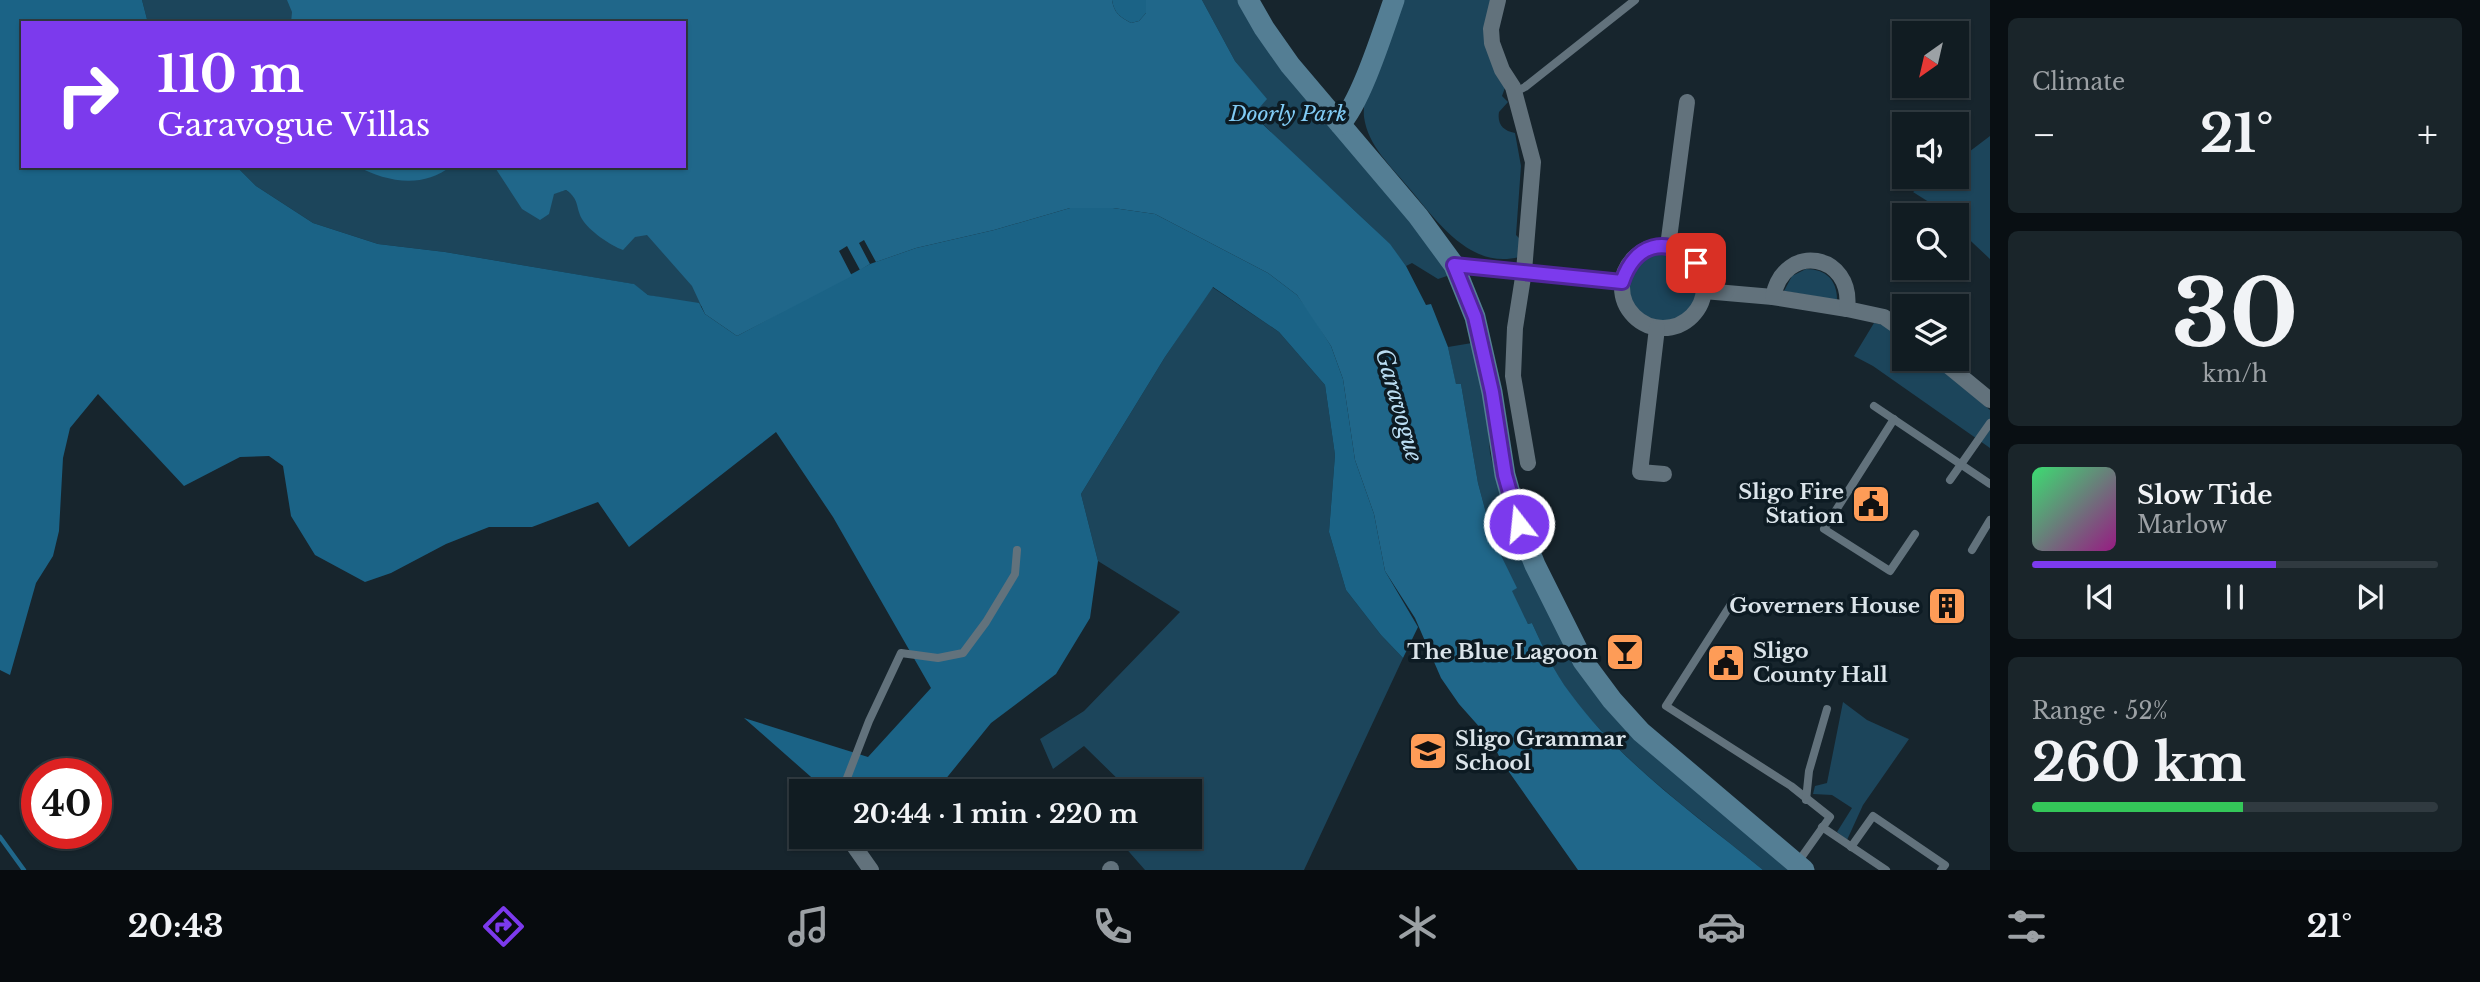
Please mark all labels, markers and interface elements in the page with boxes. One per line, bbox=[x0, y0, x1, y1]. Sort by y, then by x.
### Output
north arrow bbox=[1892, 21, 1969, 98]
map controls bbox=[1892, 21, 1969, 371]
text: 110 m bbox=[157, 44, 304, 105]
icon: right bbox=[42, 49, 133, 140]
text: Climate bbox=[2032, 68, 2125, 96]
park label: Doorly Park bbox=[1228, 101, 1347, 127]
text: 21° bbox=[2200, 102, 2274, 166]
text: Garavogue Villas bbox=[157, 105, 430, 145]
text: − bbox=[2032, 111, 2056, 158]
text: + bbox=[2417, 111, 2438, 158]
button: sound bbox=[1892, 112, 1969, 189]
button: search bbox=[1892, 203, 1969, 280]
pin bbox=[1666, 233, 1726, 293]
icon: arrive bbox=[1677, 244, 1715, 282]
text: 30 bbox=[2172, 258, 2298, 371]
button: layers bbox=[1892, 294, 1969, 371]
water label: Garavogue bbox=[1369, 345, 1429, 466]
text: km/h bbox=[2202, 360, 2268, 388]
place label: Sligo Fire Station bbox=[1738, 479, 1844, 529]
text: Slow Tide bbox=[2137, 479, 2273, 511]
public building icon: Sligo Fire Station bbox=[1850, 483, 1892, 525]
position arrow bbox=[1482, 487, 1556, 561]
text: Marlow bbox=[2137, 511, 2227, 539]
icon: previous bbox=[2081, 578, 2119, 616]
icon: pause bbox=[2216, 578, 2254, 616]
icon: next bbox=[2351, 578, 2389, 616]
building icon: Governers House bbox=[1926, 585, 1968, 627]
place label: Governers House bbox=[1729, 593, 1920, 619]
bar icon: The Blue Lagoon bbox=[1604, 631, 1646, 673]
place label: Sligo County Hall bbox=[1753, 638, 1888, 688]
place label: The Blue Lagoon bbox=[1407, 639, 1598, 665]
public building icon: Sligo County Hall bbox=[1705, 642, 1747, 684]
text: Range · 52% bbox=[2032, 697, 2168, 725]
place label: Sligo Grammar School bbox=[1455, 726, 1627, 776]
school or university icon: Sligo Grammar School bbox=[1407, 730, 1449, 772]
text: 260 km bbox=[2032, 731, 2246, 795]
speed limit sign: 40 bbox=[21, 758, 112, 849]
text: 20:44 · 1 min · 220 m bbox=[853, 798, 1138, 830]
icon: directions bbox=[479, 902, 528, 951]
icon: music bbox=[784, 902, 833, 951]
icon: phone bbox=[1088, 902, 1137, 951]
icon: climate bbox=[1393, 902, 1442, 951]
icon: car bbox=[1697, 902, 1746, 951]
icon: filters bbox=[2002, 902, 2051, 951]
text: 20:43 bbox=[128, 906, 224, 946]
text: 21° bbox=[2307, 906, 2352, 946]

